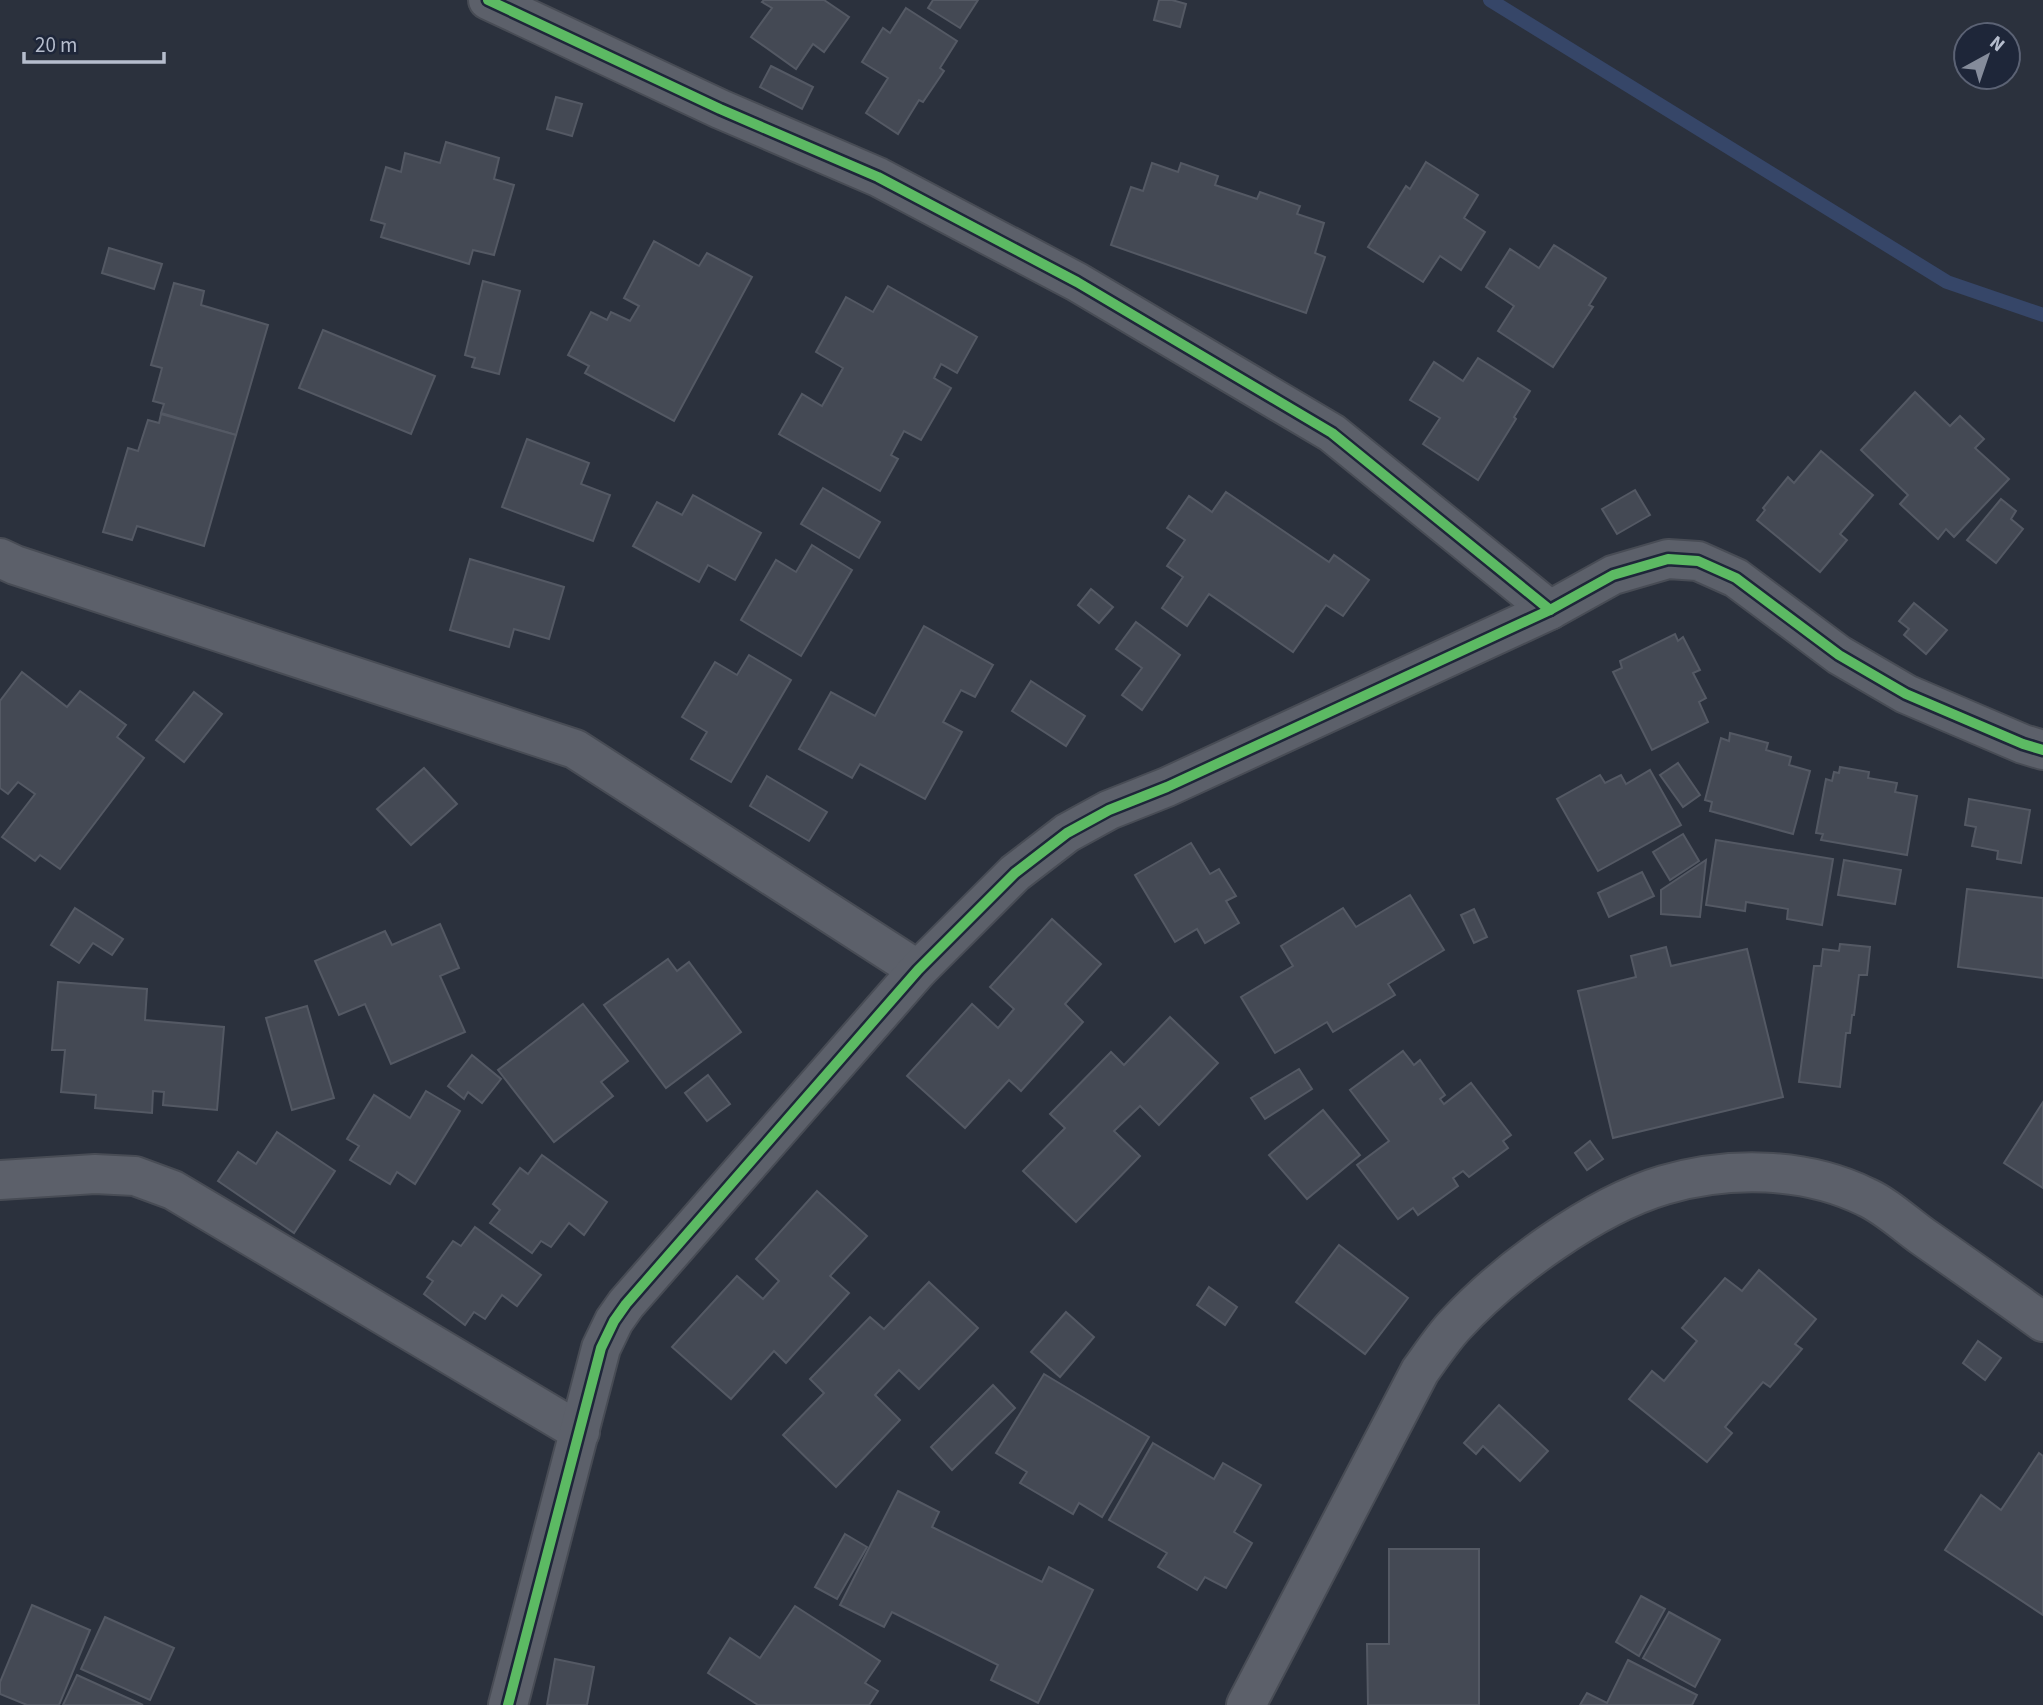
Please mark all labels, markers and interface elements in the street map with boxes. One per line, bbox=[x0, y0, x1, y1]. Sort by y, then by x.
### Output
scale bar bbox=[24, 21, 164, 65]
north arrow bbox=[1952, 21, 2022, 91]
text: 20 m bbox=[35, 30, 77, 60]
text: N bbox=[1983, 30, 2010, 59]

